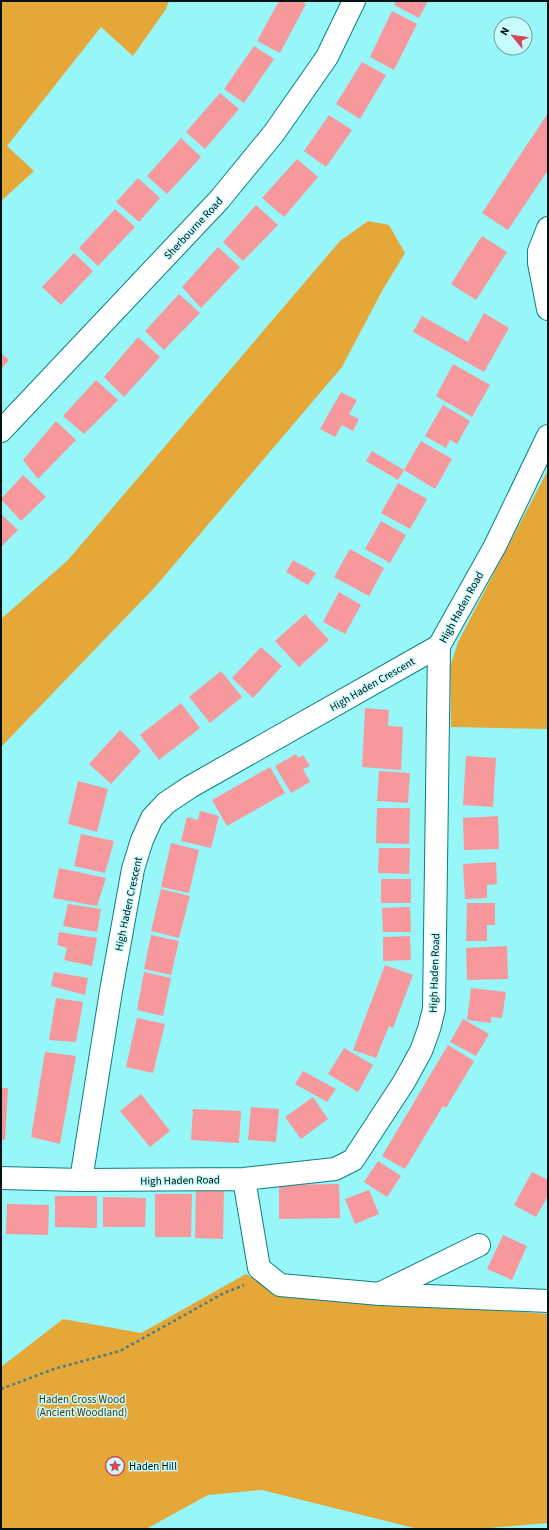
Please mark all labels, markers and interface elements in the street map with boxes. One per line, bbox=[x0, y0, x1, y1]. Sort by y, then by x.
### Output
north arrow bbox=[493, 16, 533, 56]
text: N bbox=[496, 25, 513, 38]
street label: Sherbourne Road bbox=[161, 194, 226, 263]
street label: High Haden Road bbox=[436, 569, 487, 646]
street label: High Haden Crescent bbox=[327, 654, 418, 715]
street label: High Haden Crescent bbox=[111, 855, 146, 953]
street label: High Haden Road bbox=[426, 933, 443, 1013]
street label: High Haden Road bbox=[140, 1172, 220, 1189]
park label: Haden Cross Wood (Ancient Woodland) bbox=[37, 1392, 127, 1420]
place icon: Haden Hill bbox=[104, 1455, 126, 1477]
place label: Haden Hill bbox=[129, 1459, 177, 1474]

